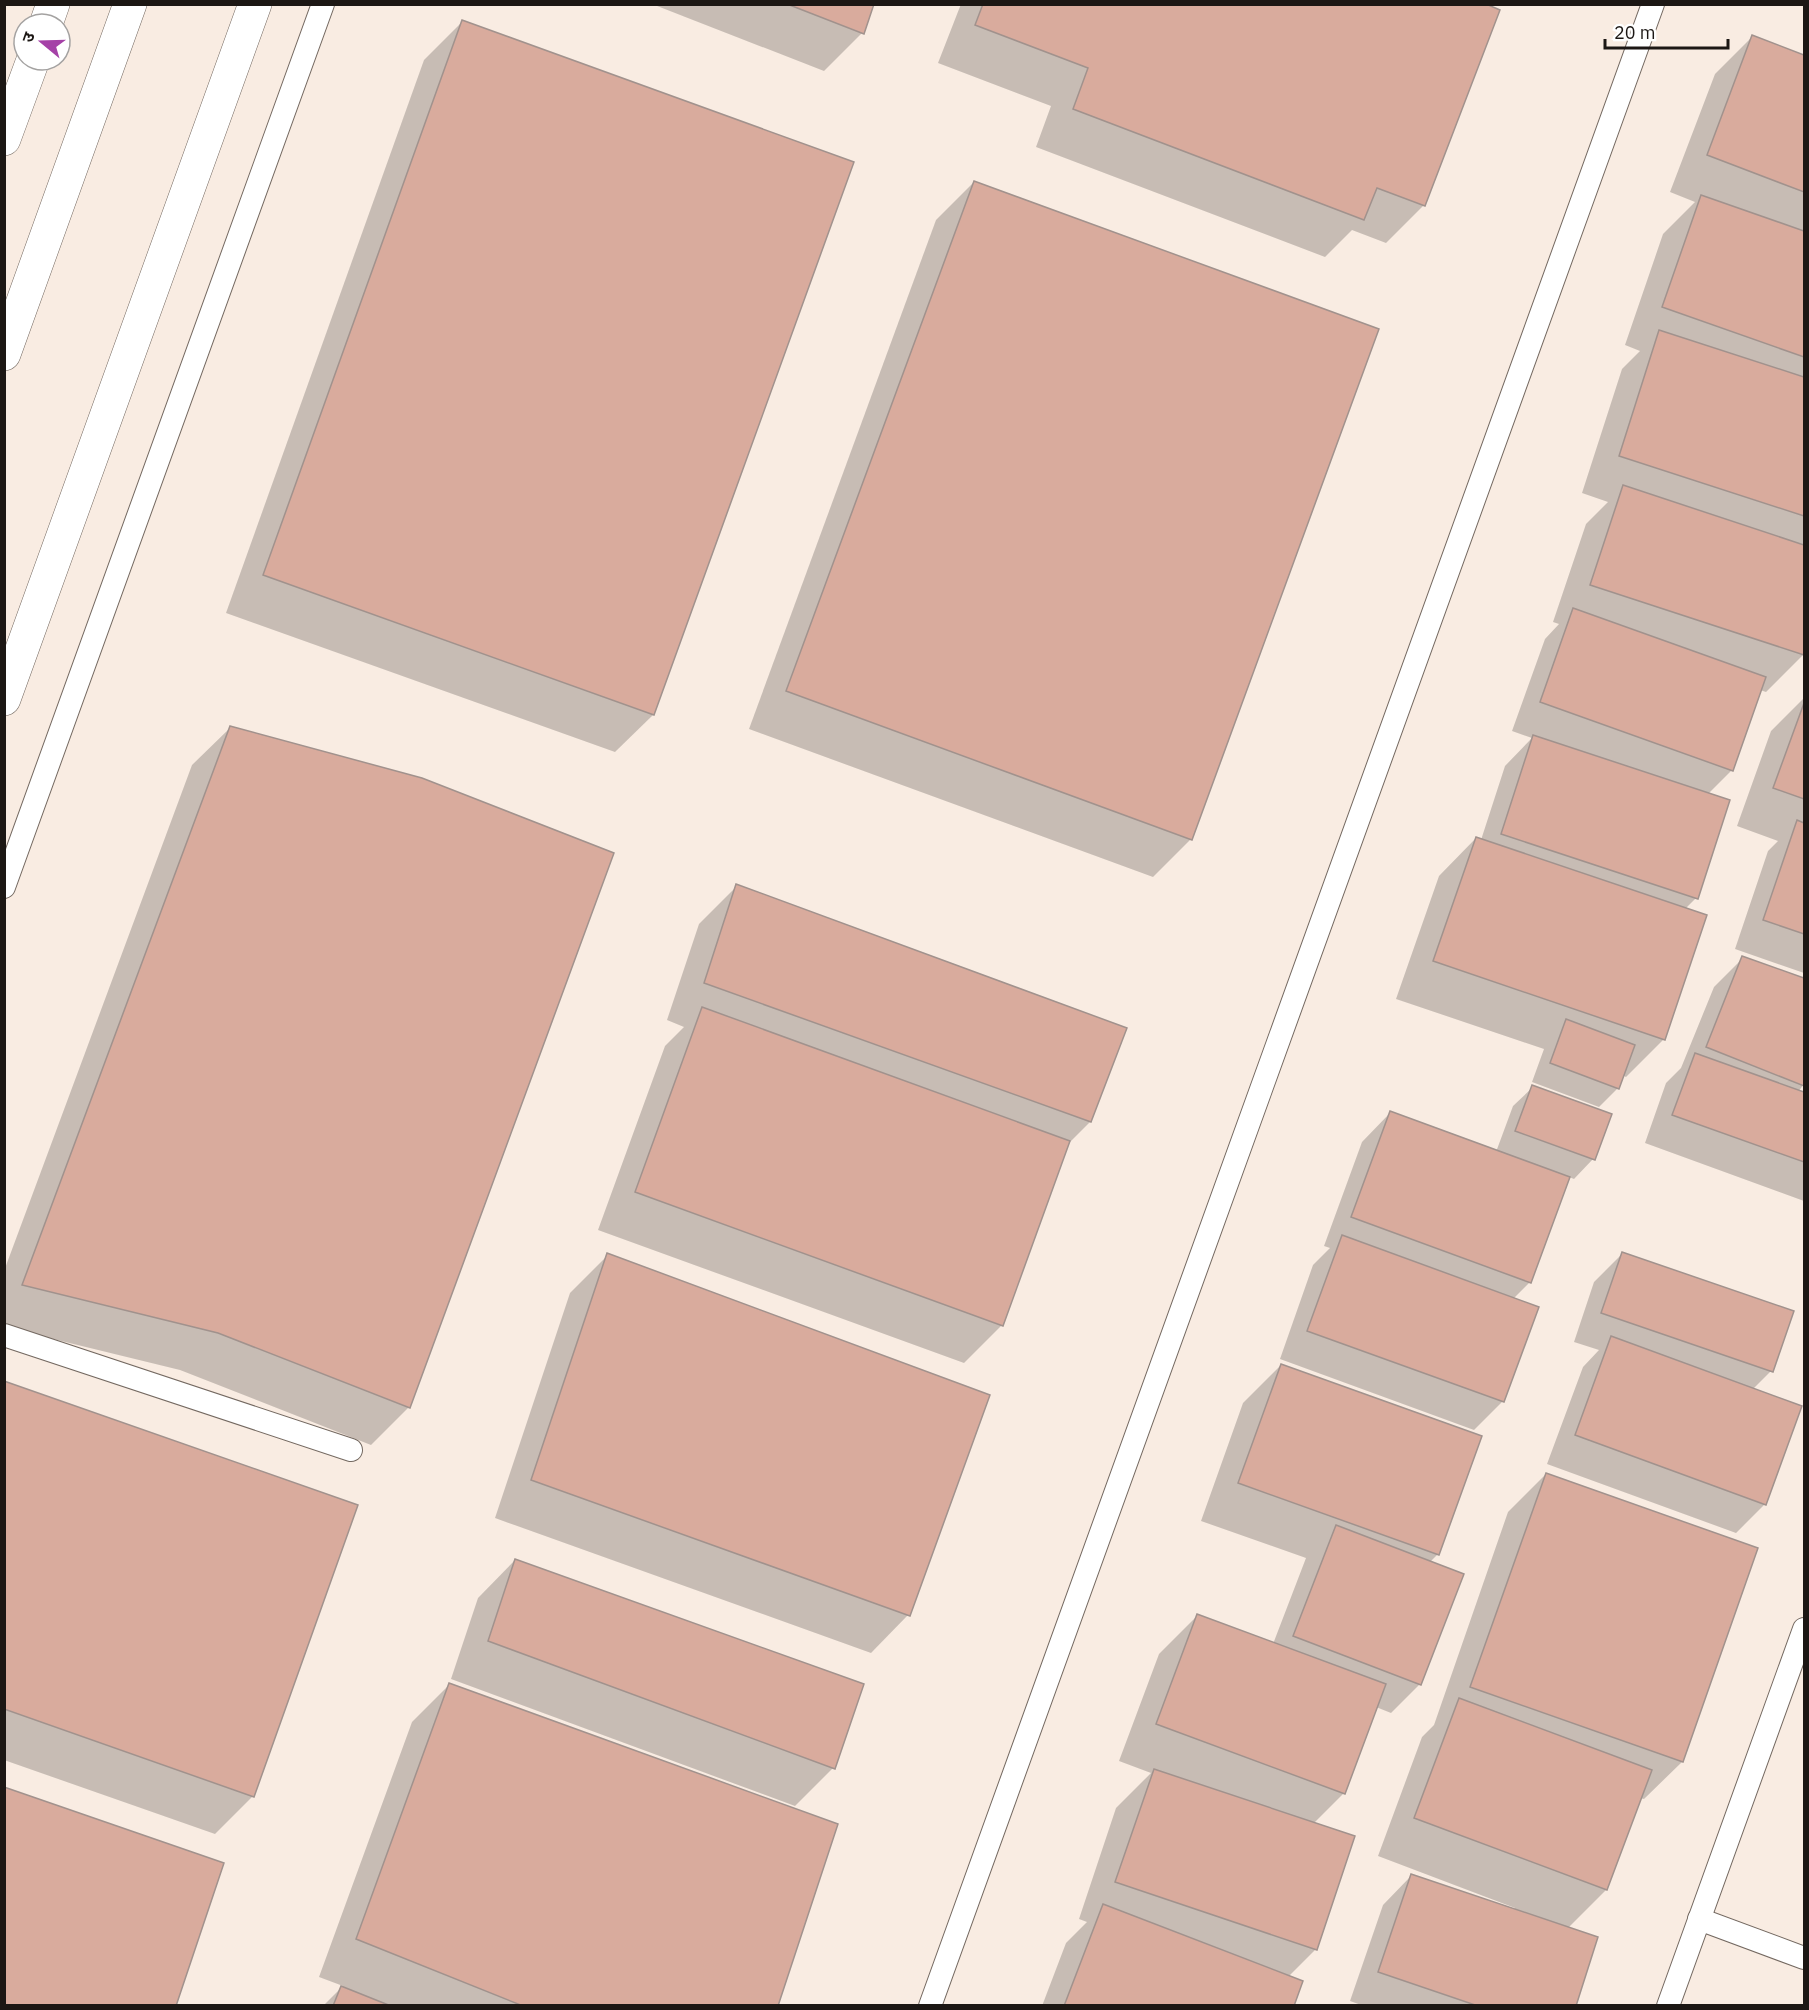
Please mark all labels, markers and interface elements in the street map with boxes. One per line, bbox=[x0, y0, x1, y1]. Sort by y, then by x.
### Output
north arrow bbox=[12, 12, 72, 72]
scale bar bbox=[1605, 12, 1728, 50]
text: 20 m bbox=[1614, 21, 1656, 44]
text: उ bbox=[17, 29, 39, 45]

